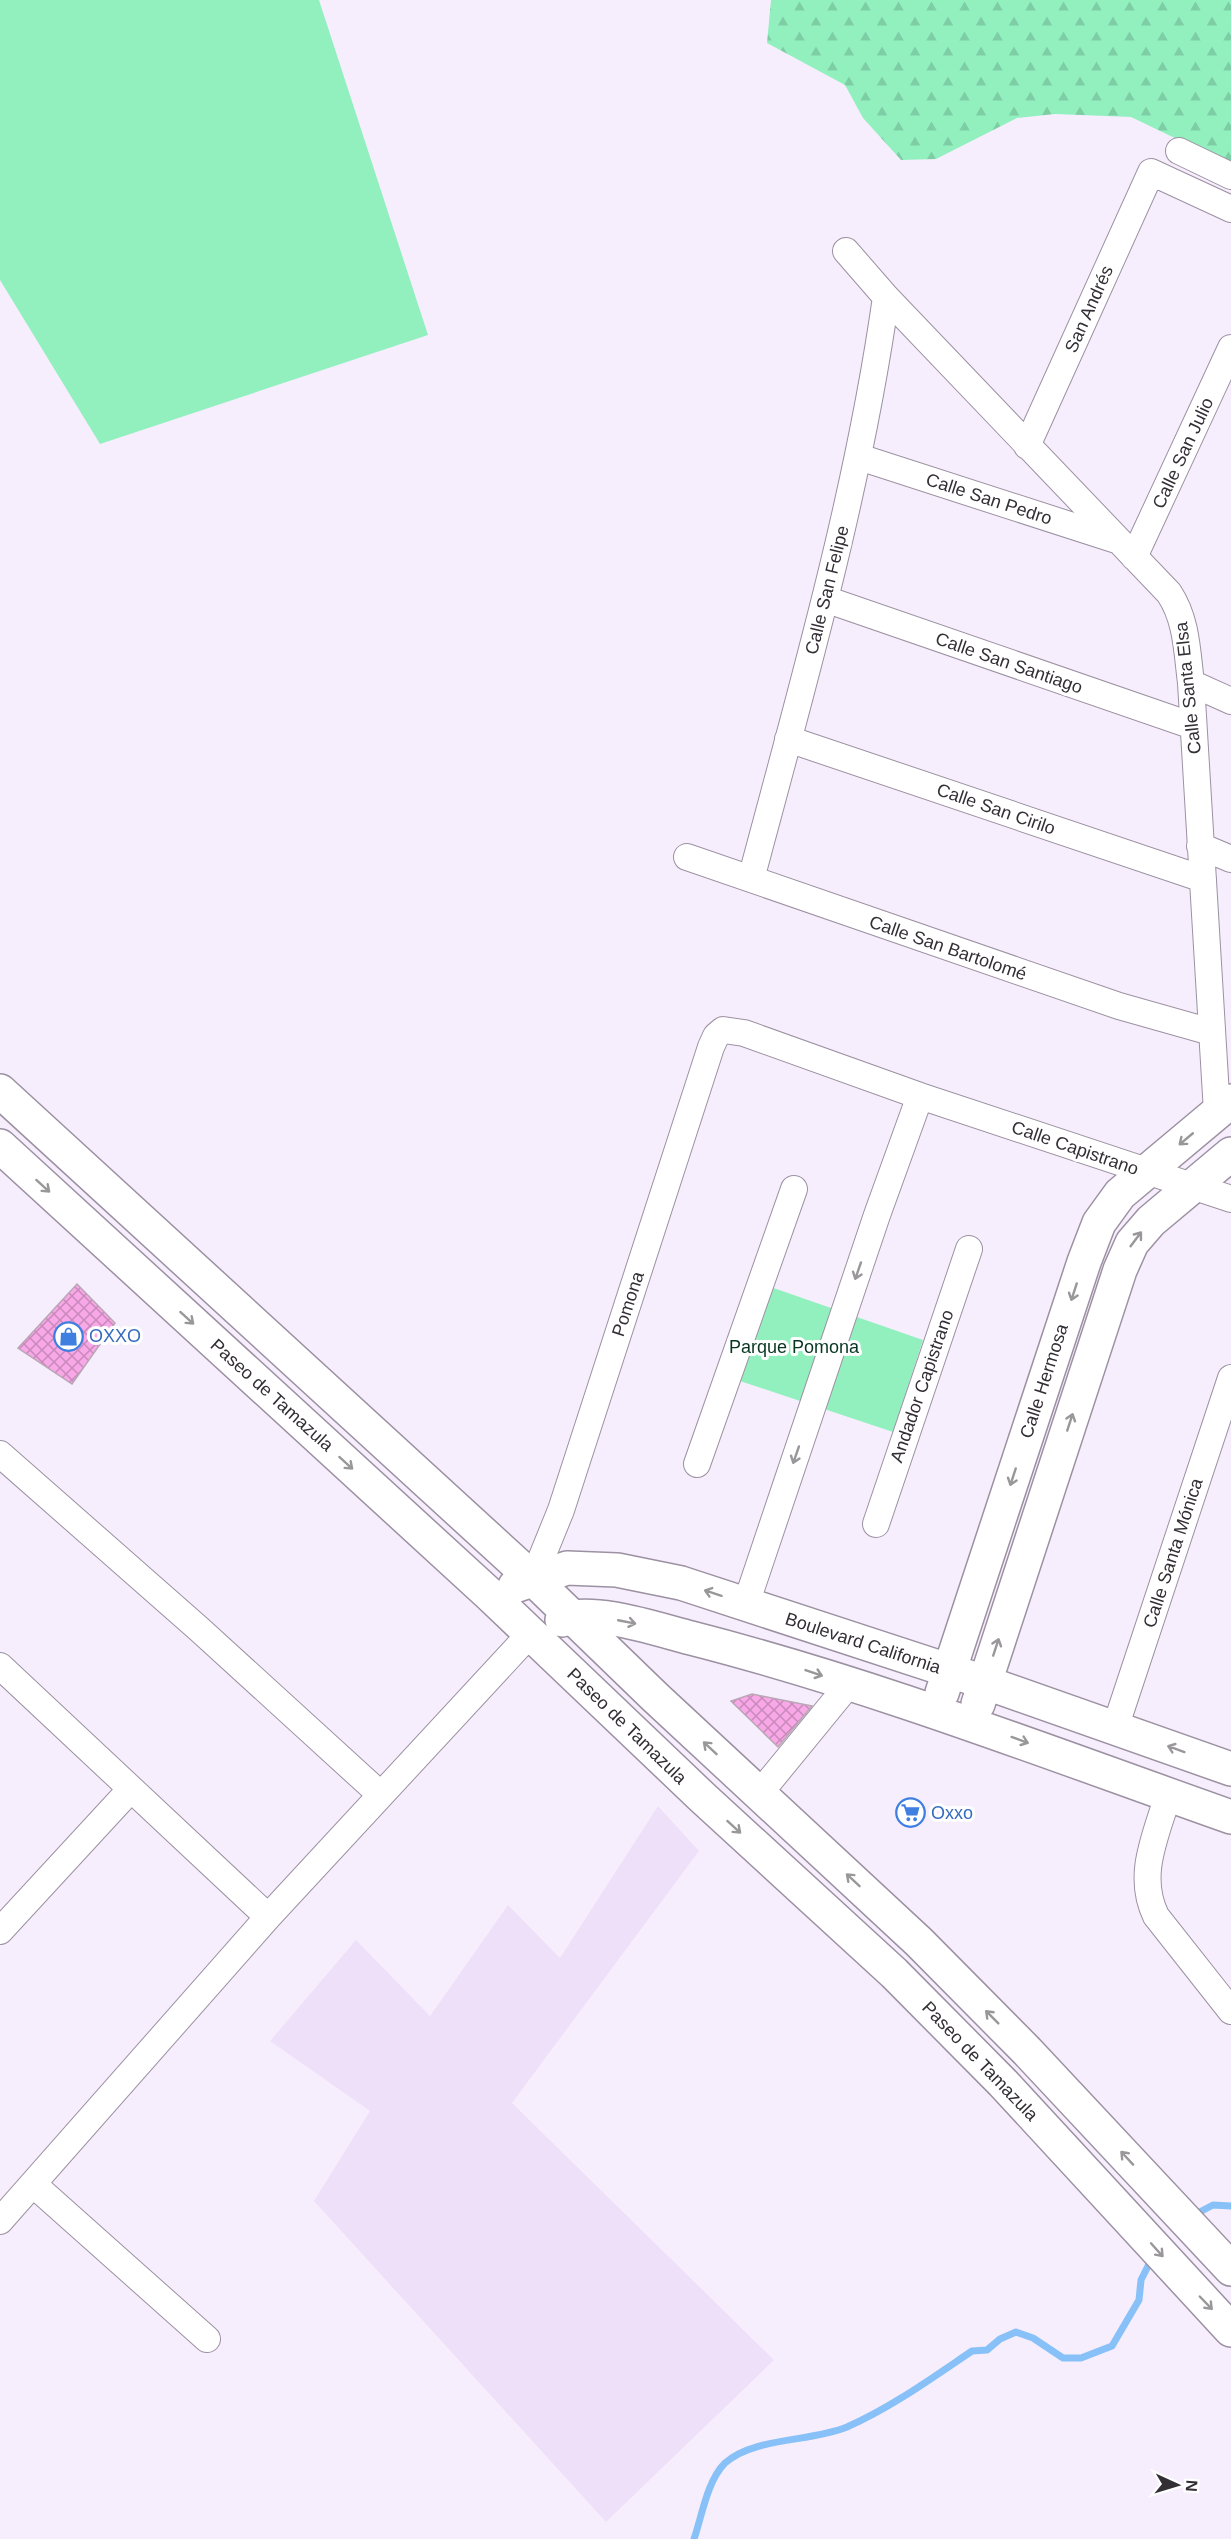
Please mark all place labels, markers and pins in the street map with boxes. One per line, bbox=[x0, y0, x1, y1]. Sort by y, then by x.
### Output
shop icon: OXXO bbox=[52, 1320, 84, 1352]
place label: OXXO bbox=[89, 1326, 141, 1346]
supermarket icon: Oxxo bbox=[894, 1797, 926, 1829]
place label: Oxxo bbox=[931, 1803, 973, 1823]

